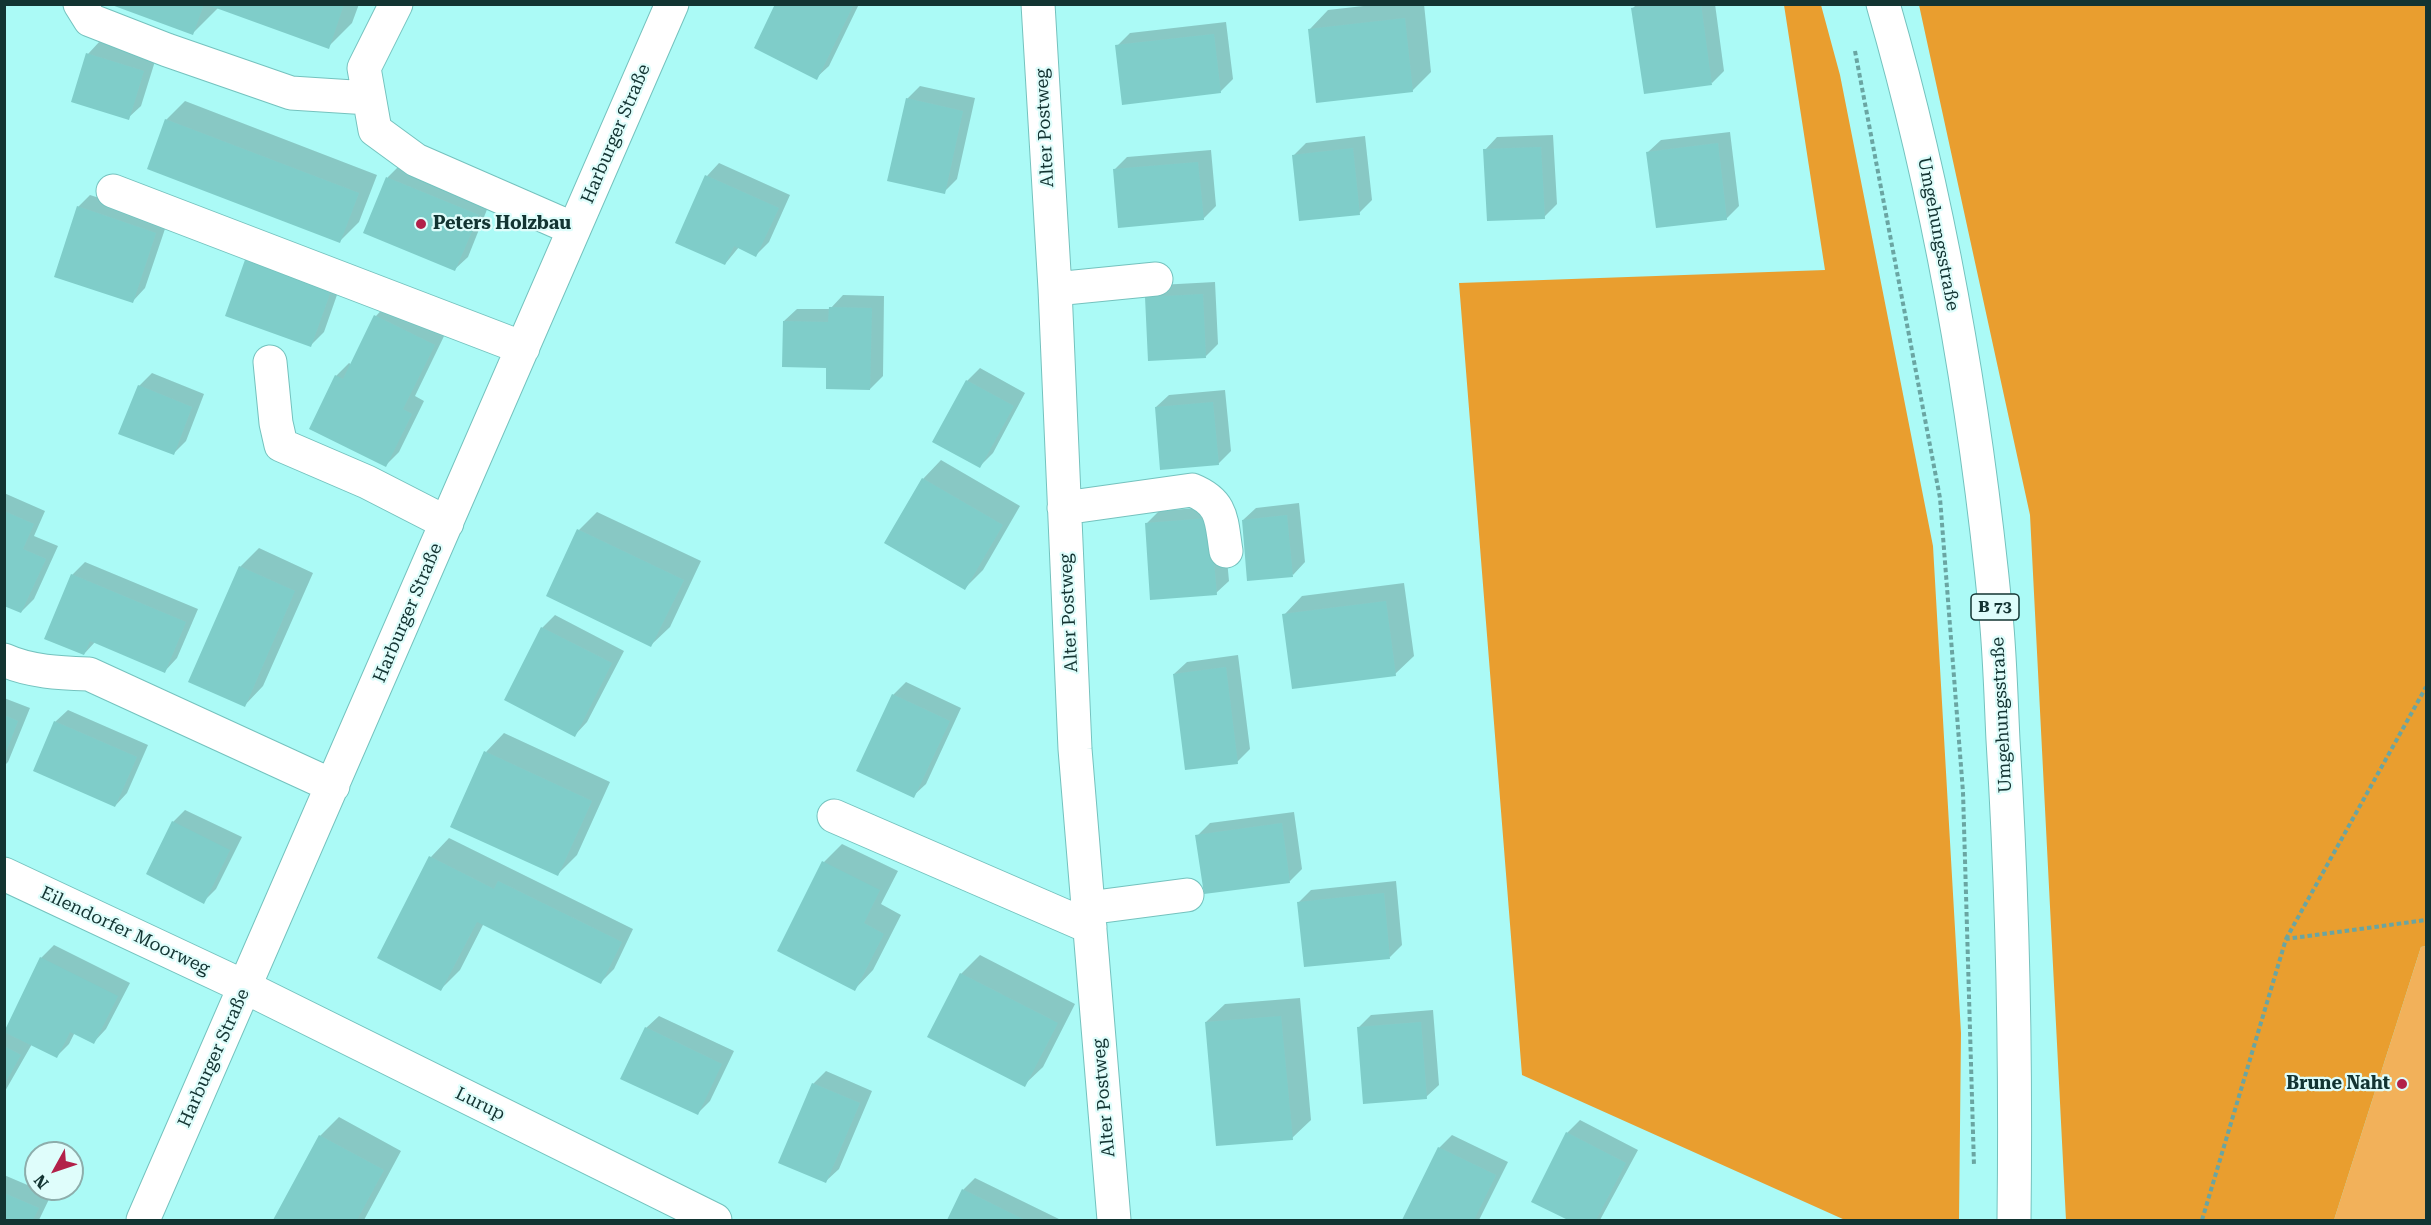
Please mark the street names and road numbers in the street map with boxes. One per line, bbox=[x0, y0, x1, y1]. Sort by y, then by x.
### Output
street label: Harburger Straße bbox=[577, 61, 655, 207]
street label: Alter Postweg bbox=[1031, 68, 1059, 188]
street label: Umgehungsstraße bbox=[1912, 155, 1964, 313]
street label: Harburger Straße bbox=[369, 540, 447, 686]
street label: Alter Postweg bbox=[1055, 553, 1083, 673]
road number: B 73 bbox=[1971, 594, 2019, 620]
street label: Umgehungsstraße bbox=[1987, 636, 2017, 794]
street label: Eilendorfer Moorweg bbox=[37, 882, 213, 980]
street label: Harburger Straße bbox=[174, 985, 254, 1131]
street label: Alter Postweg bbox=[1088, 1038, 1120, 1158]
street label: Lurup bbox=[452, 1083, 508, 1125]

